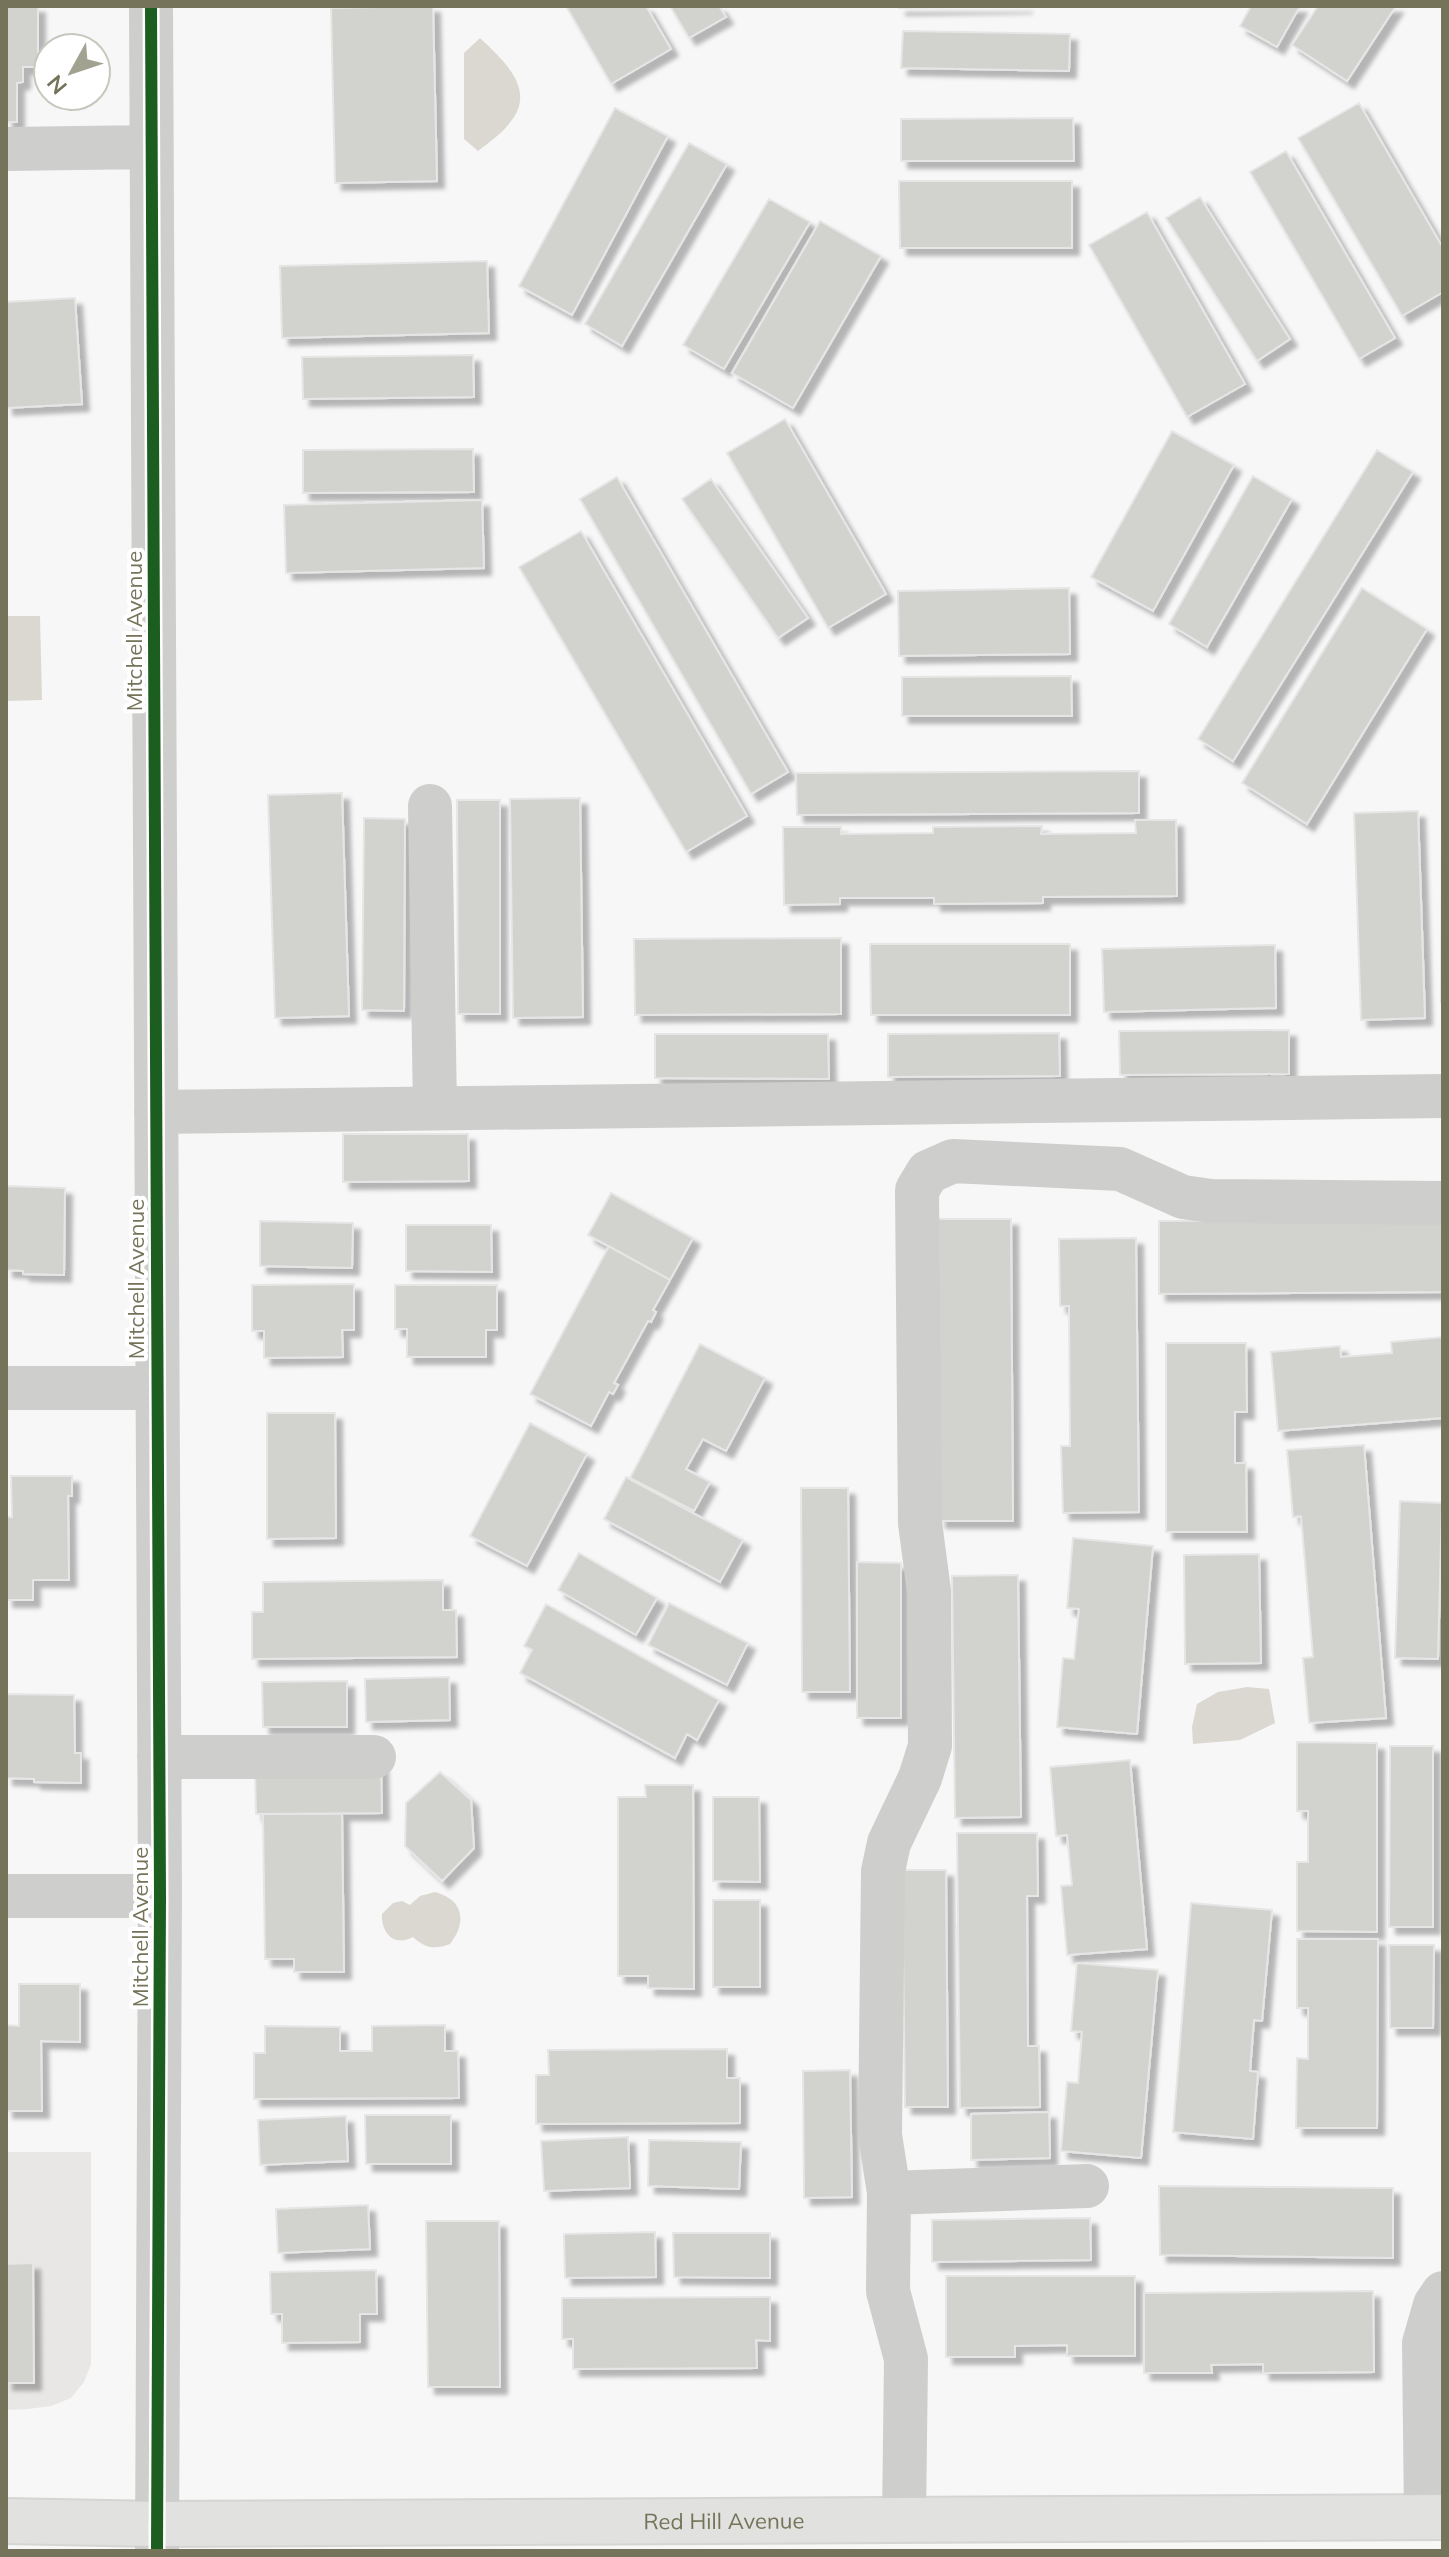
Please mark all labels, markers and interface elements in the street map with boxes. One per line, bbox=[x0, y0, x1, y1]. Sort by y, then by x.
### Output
north arrow bbox=[32, 32, 112, 112]
text: N bbox=[41, 69, 73, 100]
street label: Mitchell Avenue bbox=[120, 551, 148, 711]
street label: Mitchell Avenue bbox=[122, 1199, 150, 1359]
street label: Mitchell Avenue bbox=[126, 1847, 154, 2007]
street label: Red Hill Avenue bbox=[643, 2506, 805, 2535]

